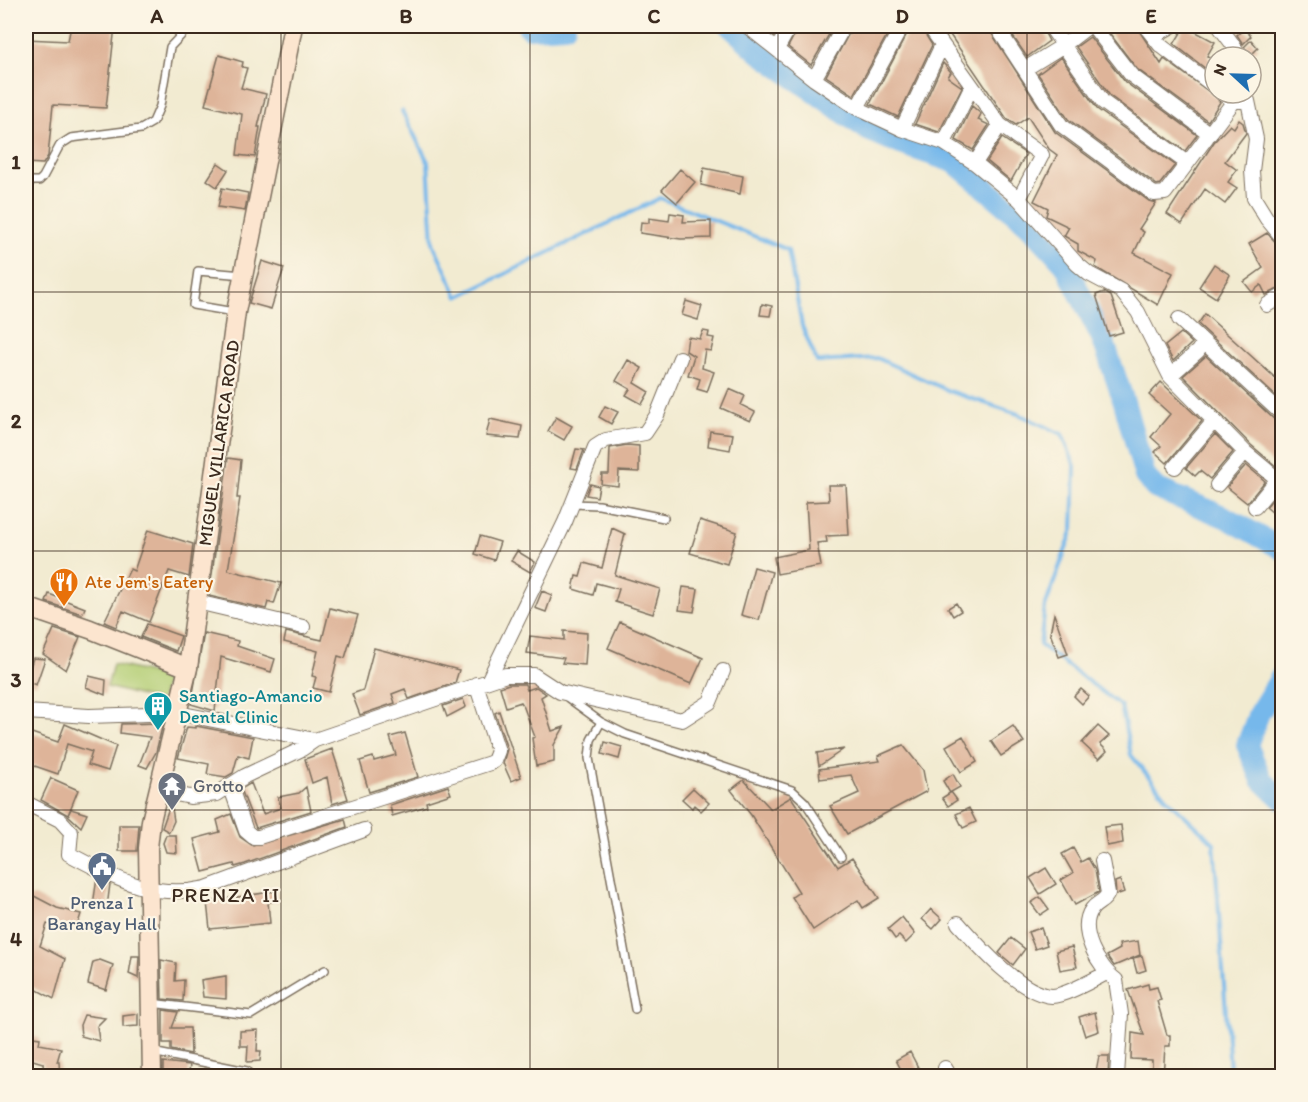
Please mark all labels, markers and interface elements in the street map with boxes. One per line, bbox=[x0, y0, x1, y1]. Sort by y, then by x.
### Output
text: A bbox=[150, 4, 164, 28]
text: B bbox=[400, 4, 413, 28]
text: C bbox=[648, 4, 661, 28]
text: D bbox=[895, 4, 909, 28]
text: E bbox=[1145, 4, 1157, 28]
north arrow bbox=[1203, 45, 1263, 105]
text: N bbox=[1209, 61, 1230, 78]
text: 1 bbox=[11, 150, 21, 174]
street label: MIGUEL VILLARICA ROAD bbox=[194, 339, 244, 547]
text: 2 bbox=[11, 409, 22, 433]
restaurant icon: Ate Jem's Eatery bbox=[48, 566, 80, 608]
place label: Ate Jem's Eatery bbox=[85, 571, 214, 593]
text: 3 bbox=[11, 668, 22, 692]
place label: Santiago-Amancio Dental Clinic bbox=[179, 685, 322, 728]
building icon: Santiago-Amancio Dental Clinic bbox=[142, 690, 174, 732]
temple icon: Grotto bbox=[156, 770, 188, 812]
place label: Grotto bbox=[193, 775, 244, 797]
public building icon: Prenza I Barangay Hall bbox=[86, 850, 118, 892]
district label: PRENZA II bbox=[171, 882, 281, 907]
place label: Prenza I Barangay Hall bbox=[47, 892, 157, 935]
text: 4 bbox=[10, 927, 22, 951]

